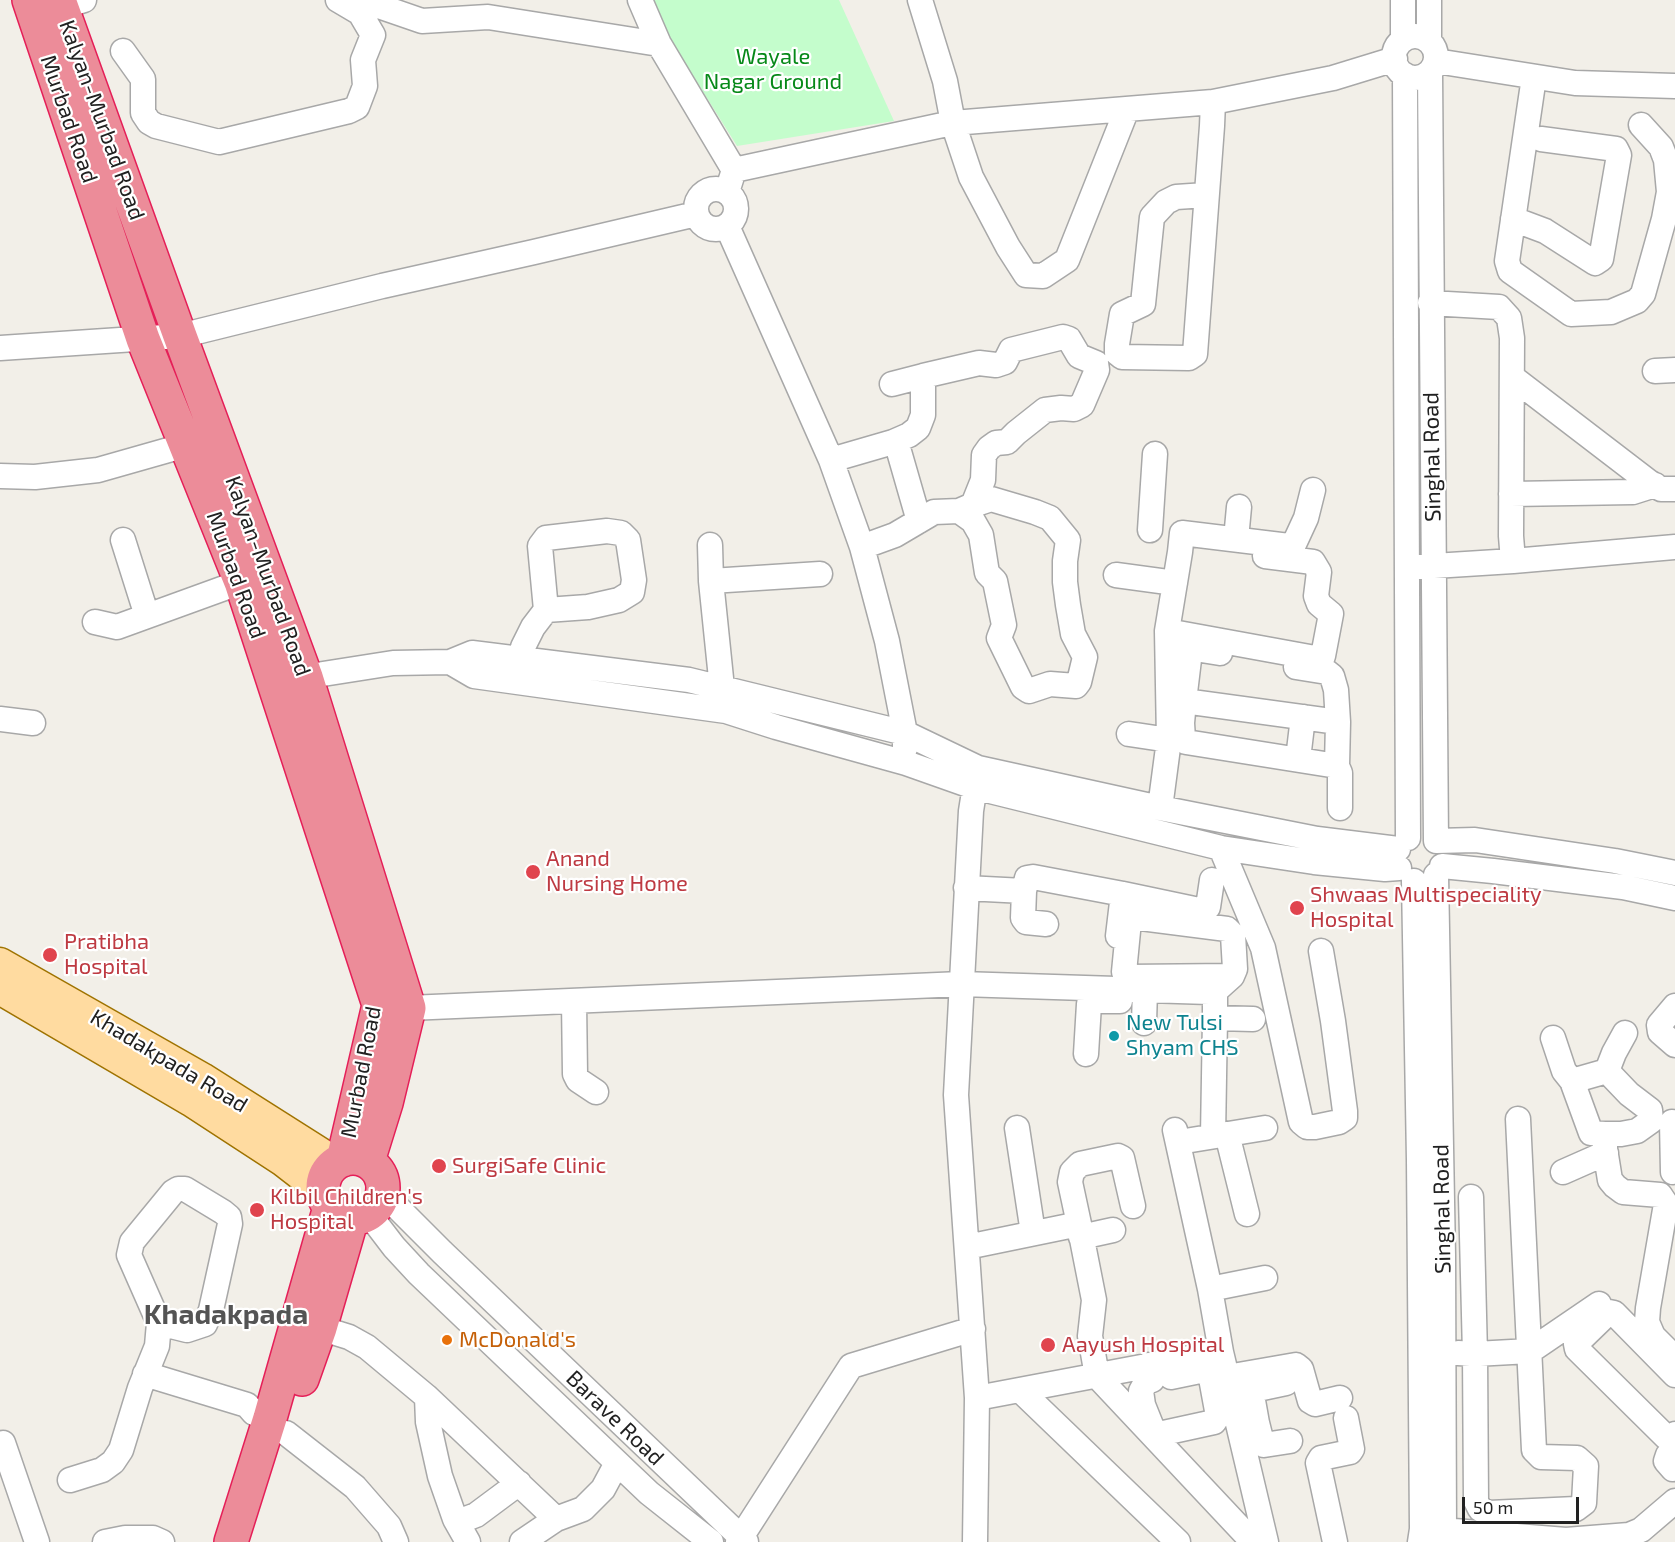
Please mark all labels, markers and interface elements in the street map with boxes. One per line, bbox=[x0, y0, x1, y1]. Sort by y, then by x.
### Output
street label: Kalyan-Murbad Road bbox=[54, 16, 150, 224]
park label: Wayale Nagar Ground bbox=[704, 44, 842, 96]
street label: Murbad Road bbox=[35, 52, 103, 186]
street label: Singhal Road bbox=[1418, 392, 1446, 522]
street label: Kalyan-Murbad Road bbox=[220, 472, 316, 680]
street label: Murbad Road bbox=[201, 508, 271, 642]
place label: Anand Nursing Home bbox=[546, 846, 688, 897]
marker: Anand Nursing Home bbox=[524, 863, 542, 881]
place label: Shwaas Multispeciality Hospital bbox=[1310, 882, 1542, 933]
marker: Shwaas Multispeciality Hospital bbox=[1288, 899, 1306, 917]
place label: Pratibha Hospital bbox=[64, 929, 149, 980]
marker: Pratibha Hospital bbox=[41, 946, 59, 964]
street label: Khadakpada Road bbox=[86, 1004, 252, 1118]
street label: Murbad Road bbox=[335, 1004, 387, 1140]
place label: New Tulsi Shyam CHS bbox=[1126, 1010, 1238, 1062]
marker: New Tulsi Shyam CHS bbox=[1107, 1029, 1121, 1043]
street label: Singhal Road bbox=[1428, 1144, 1456, 1274]
place label: SurgiSafe Clinic bbox=[452, 1153, 606, 1179]
marker: SurgiSafe Clinic bbox=[430, 1157, 448, 1175]
place label: Kilbil Children's Hospital bbox=[270, 1184, 423, 1236]
marker: Kilbil Children's Hospital bbox=[248, 1201, 266, 1219]
district label: Khadakpada bbox=[144, 1298, 308, 1332]
place label: McDonald's bbox=[459, 1327, 576, 1353]
place label: Aayush Hospital bbox=[1062, 1332, 1224, 1358]
marker: McDonald's bbox=[440, 1333, 454, 1347]
marker: Aayush Hospital bbox=[1039, 1336, 1057, 1354]
street label: Barave Road bbox=[561, 1365, 669, 1471]
scale bar bbox=[1465, 1485, 1582, 1523]
text: 50 m bbox=[1473, 1496, 1513, 1518]

